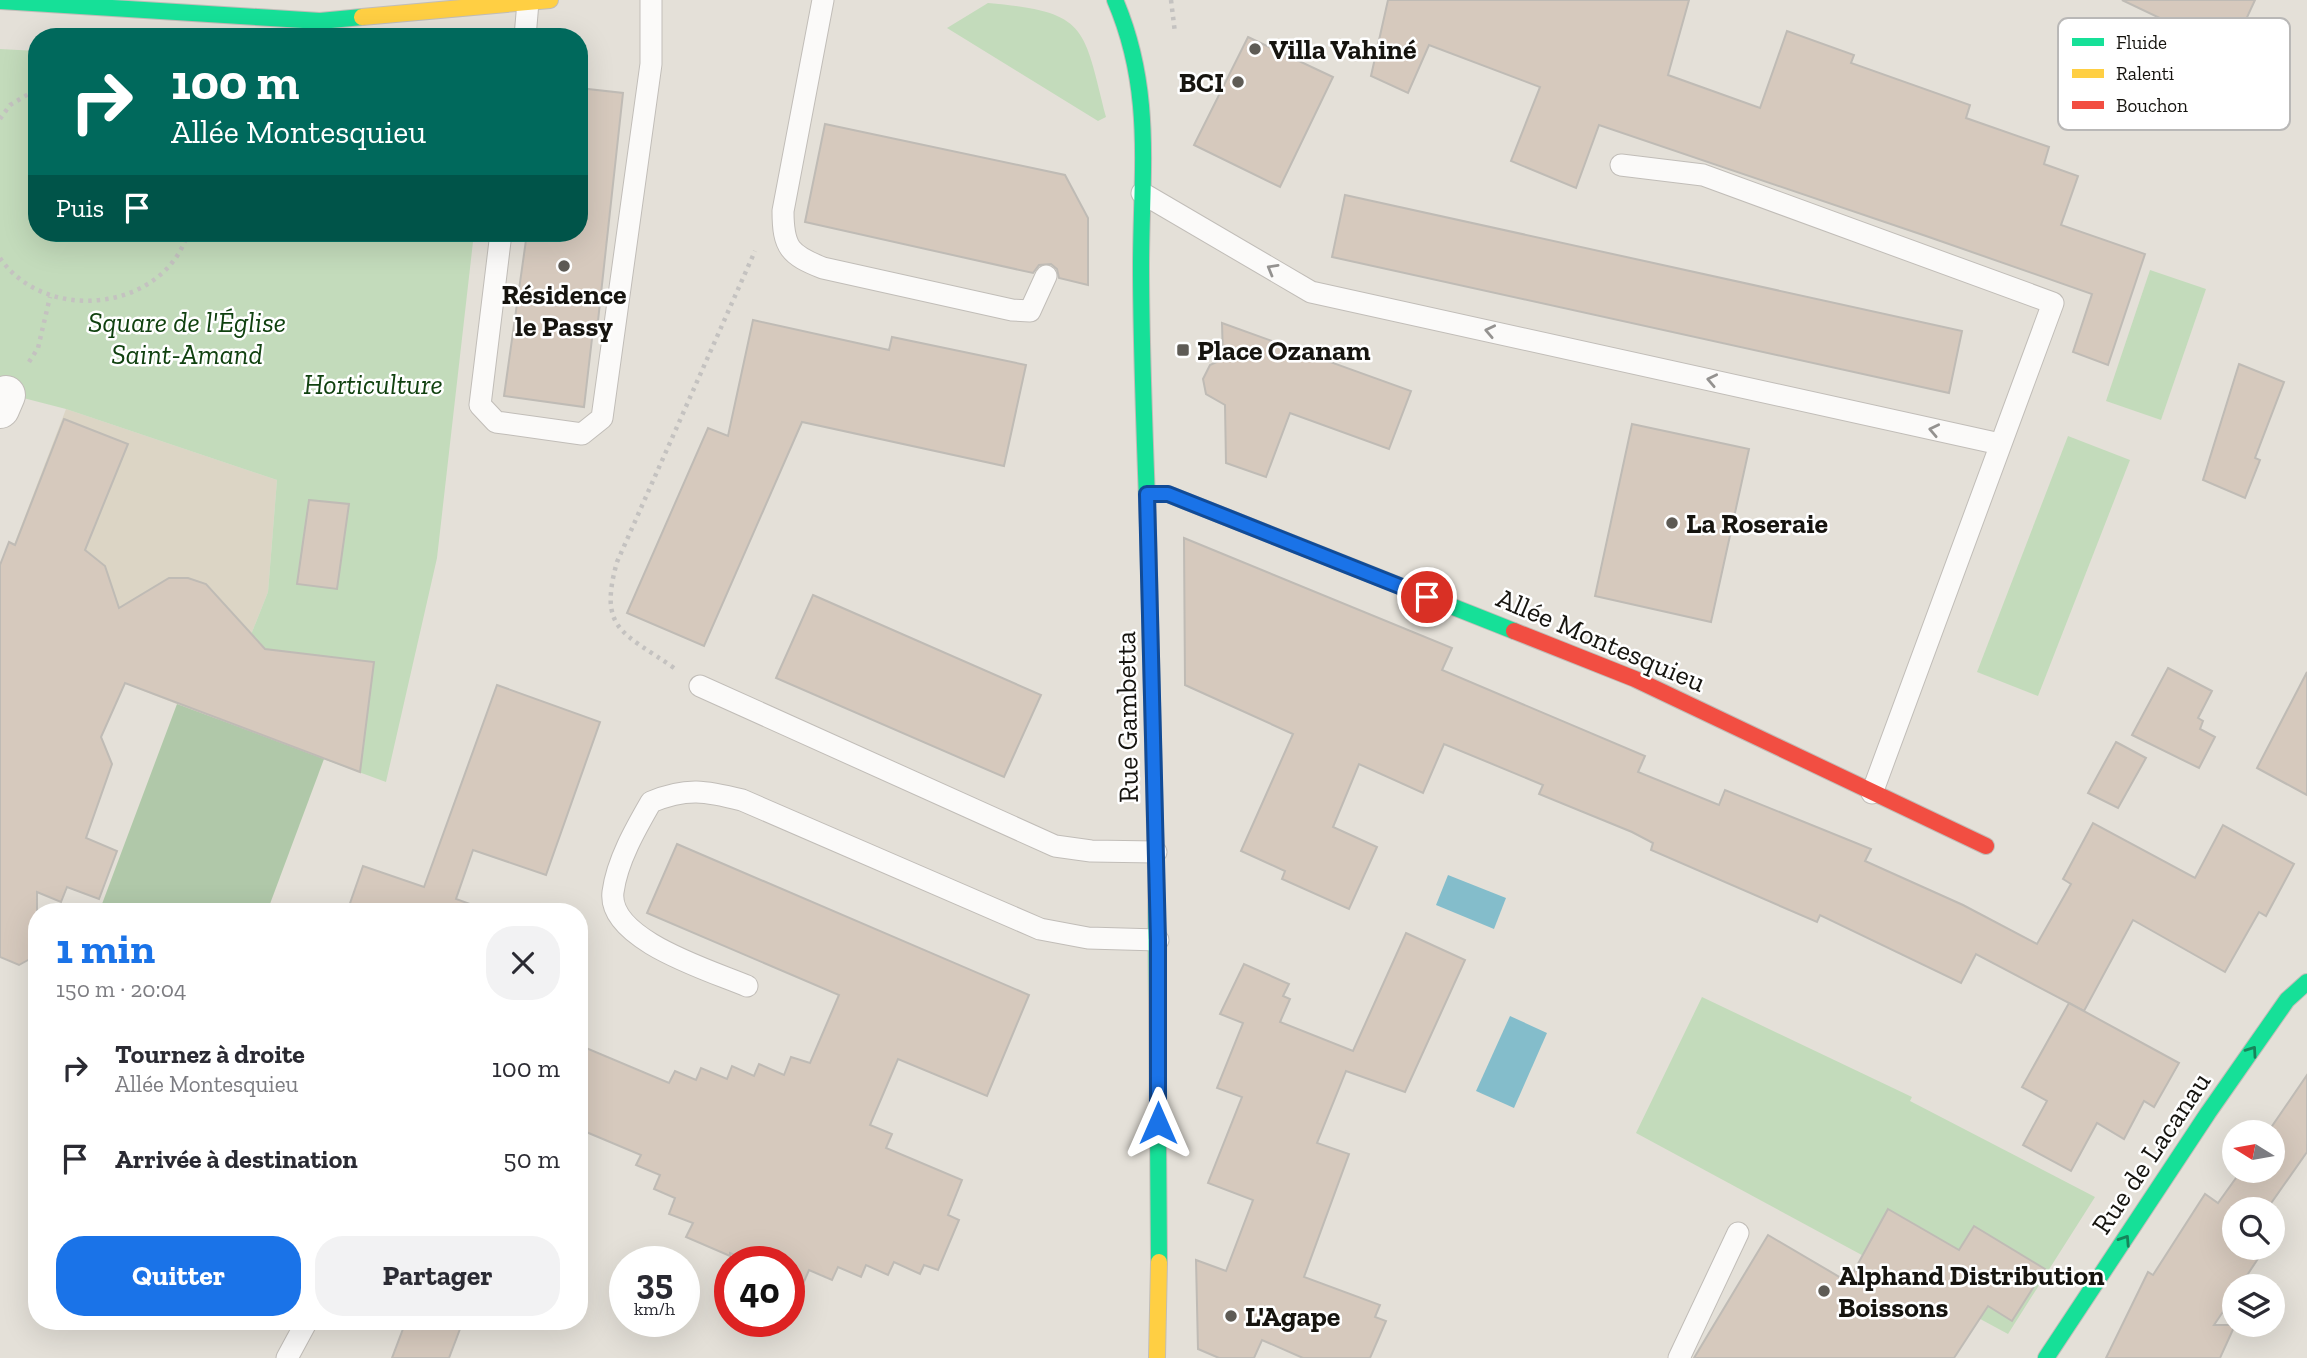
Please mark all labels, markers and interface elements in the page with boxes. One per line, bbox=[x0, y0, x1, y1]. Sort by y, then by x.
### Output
legend bbox=[2058, 18, 2290, 130]
text: Fluide bbox=[2116, 31, 2167, 54]
place label: Villa Vahiné bbox=[1269, 33, 1416, 66]
marker: Villa Vahiné bbox=[1247, 41, 1263, 57]
text: 100 m bbox=[171, 53, 299, 112]
icon: right bbox=[56, 56, 147, 147]
text: Ralenti bbox=[2116, 62, 2174, 85]
place label: BCI bbox=[1179, 66, 1224, 99]
marker: BCI bbox=[1230, 74, 1246, 90]
text: Bouchon bbox=[2116, 94, 2188, 117]
text: Allée Montesquieu bbox=[171, 113, 426, 151]
icon: arrive bbox=[118, 189, 156, 227]
text: Puis bbox=[56, 192, 104, 224]
marker: Résidence le Passy bbox=[556, 258, 572, 274]
one-way arrow bbox=[1267, 264, 1280, 277]
place label: Résidence le Passy bbox=[501, 278, 627, 343]
park label: Square de l'Église Saint-Amand bbox=[88, 306, 286, 371]
one-way arrow bbox=[1484, 325, 1496, 340]
place label: Place Ozanam bbox=[1197, 334, 1371, 367]
marker: Place Ozanam bbox=[1175, 342, 1191, 358]
park label: Horticulture bbox=[303, 368, 443, 401]
one-way arrow bbox=[1706, 374, 1718, 389]
one-way arrow bbox=[1928, 423, 1940, 438]
place label: La Roseraie bbox=[1686, 507, 1828, 540]
marker: La Roseraie bbox=[1664, 515, 1680, 531]
pin bbox=[1397, 567, 1457, 627]
icon: arrive bbox=[1408, 578, 1446, 616]
street label: Allée Montesquieu bbox=[1492, 581, 1711, 699]
street label: Rue Gambetta bbox=[1109, 630, 1145, 803]
text: 1 min bbox=[56, 923, 155, 974]
button: close bbox=[486, 926, 560, 1000]
text: 150 m · 20:04 bbox=[56, 975, 186, 1003]
text: Tournez à droite bbox=[115, 1038, 305, 1070]
one-way arrow bbox=[2244, 1046, 2256, 1059]
icon: right bbox=[56, 1049, 94, 1087]
text: 100 m bbox=[492, 1052, 560, 1084]
street label: Rue de Lacanau bbox=[2085, 1066, 2217, 1240]
text: Allée Montesquieu bbox=[115, 1070, 298, 1098]
position arrow bbox=[1121, 1086, 1195, 1160]
north arrow bbox=[2222, 1120, 2286, 1183]
map controls bbox=[2222, 1120, 2285, 1337]
icon: arrive bbox=[56, 1140, 94, 1178]
text: Arrivée à destination bbox=[115, 1143, 358, 1175]
text: 50 m bbox=[503, 1143, 560, 1175]
button: search bbox=[2222, 1197, 2285, 1260]
one-way arrow bbox=[2116, 1235, 2129, 1248]
button: Quitter bbox=[56, 1236, 301, 1316]
button: Partager bbox=[315, 1236, 560, 1316]
speed limit sign: 40 bbox=[714, 1246, 805, 1337]
place label: Alphand Distribution Boissons bbox=[1838, 1259, 2105, 1324]
text: 35 bbox=[636, 1261, 673, 1303]
button: layers bbox=[2222, 1274, 2285, 1337]
marker: Alphand Distribution Boissons bbox=[1816, 1283, 1832, 1299]
text: km/h bbox=[634, 1298, 675, 1320]
place label: L'Agape bbox=[1245, 1300, 1340, 1333]
marker: L'Agape bbox=[1223, 1308, 1239, 1324]

